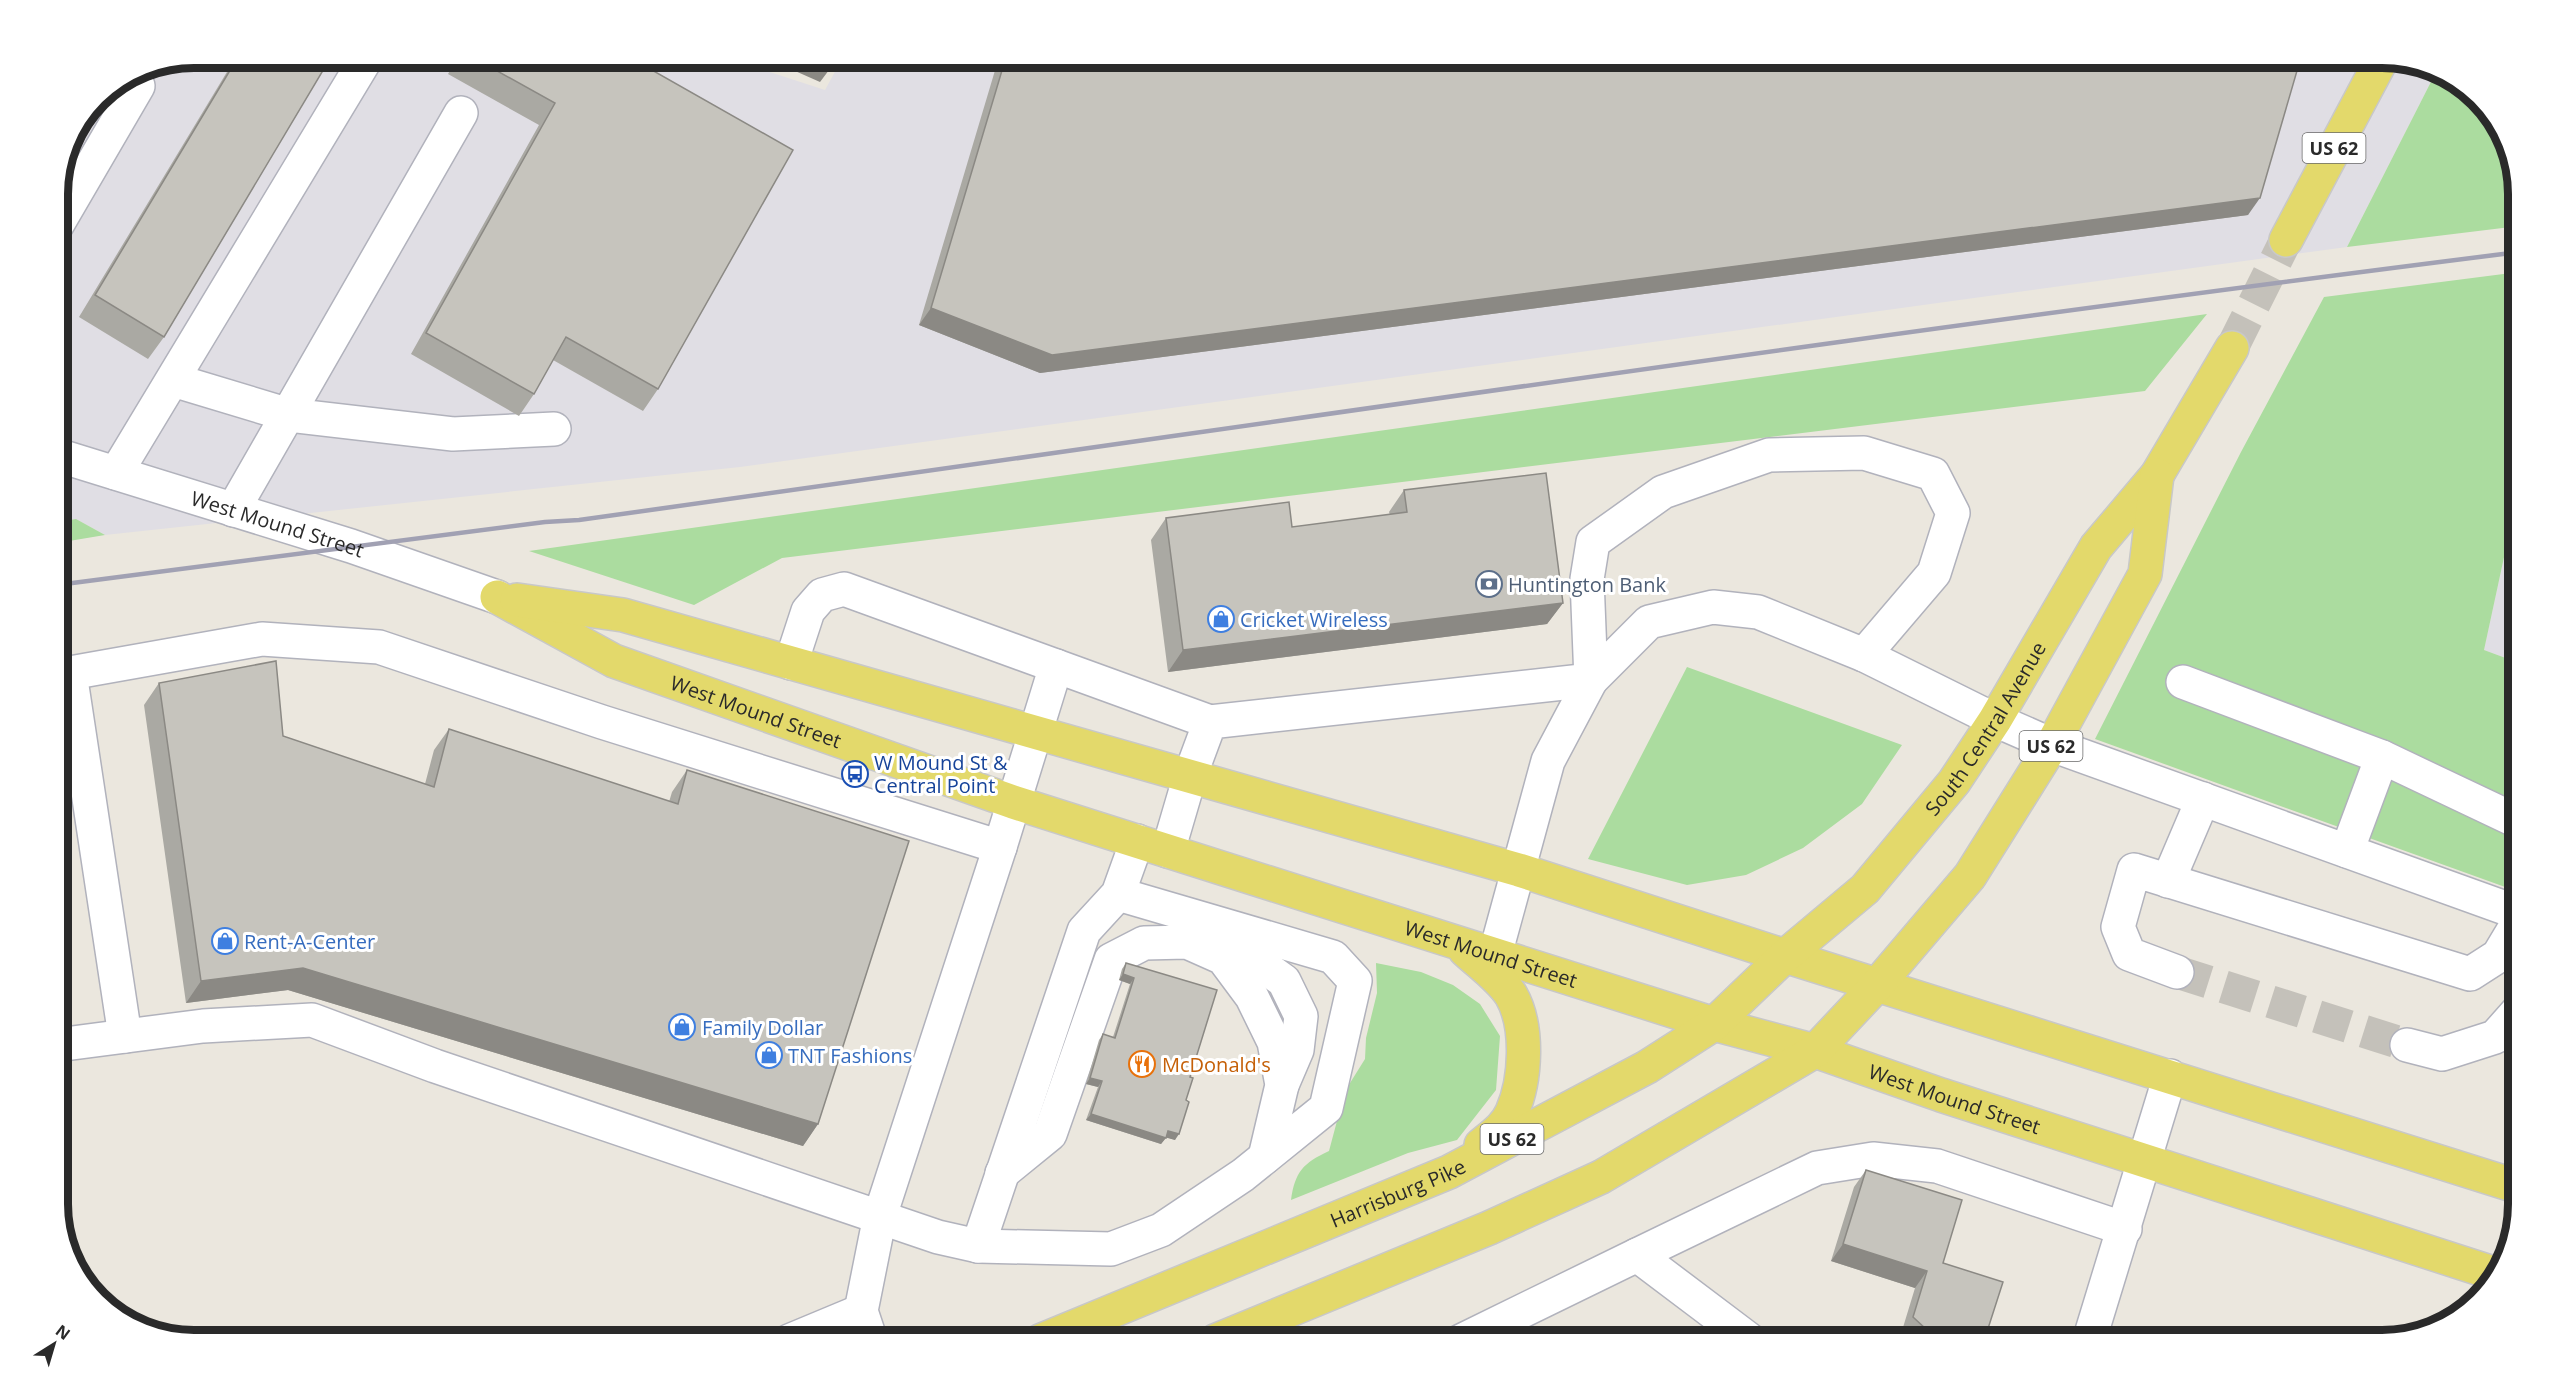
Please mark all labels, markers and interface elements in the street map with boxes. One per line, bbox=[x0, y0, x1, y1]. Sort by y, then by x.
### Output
road number: US 62 bbox=[2302, 133, 2366, 163]
street label: West Mound Street bbox=[188, 484, 368, 563]
bank icon: Huntington Bank bbox=[1474, 569, 1504, 599]
place label: Huntington Bank bbox=[1508, 571, 1667, 598]
shop icon: Cricket Wireless bbox=[1206, 604, 1236, 634]
place label: Cricket Wireless bbox=[1240, 606, 1388, 633]
street label: South Central Avenue bbox=[1918, 637, 2051, 821]
street label: West Mound Street bbox=[667, 669, 845, 754]
road number: US 62 bbox=[2020, 731, 2082, 761]
place label: W Mound St & Central Point bbox=[874, 749, 1008, 799]
bus stop icon: W Mound St & Central Point bbox=[840, 759, 870, 789]
street label: West Mound Street bbox=[1401, 913, 1581, 993]
shop icon: Rent-A-Center bbox=[210, 926, 240, 956]
place label: Rent-A-Center bbox=[244, 928, 375, 955]
shop icon: Family Dollar bbox=[667, 1012, 697, 1042]
place label: Family Dollar bbox=[702, 1014, 823, 1041]
shop icon: TNT Fashions bbox=[754, 1040, 784, 1070]
place label: TNT Fashions bbox=[788, 1042, 912, 1069]
restaurant icon: McDonald's bbox=[1127, 1049, 1157, 1079]
place label: McDonald's bbox=[1162, 1051, 1271, 1078]
street label: West Mound Street bbox=[1865, 1057, 2044, 1140]
road number: US 62 bbox=[1480, 1124, 1544, 1154]
street label: Harrisburg Pike bbox=[1326, 1152, 1470, 1233]
north arrow bbox=[24, 1314, 84, 1374]
text: N bbox=[51, 1319, 75, 1345]

